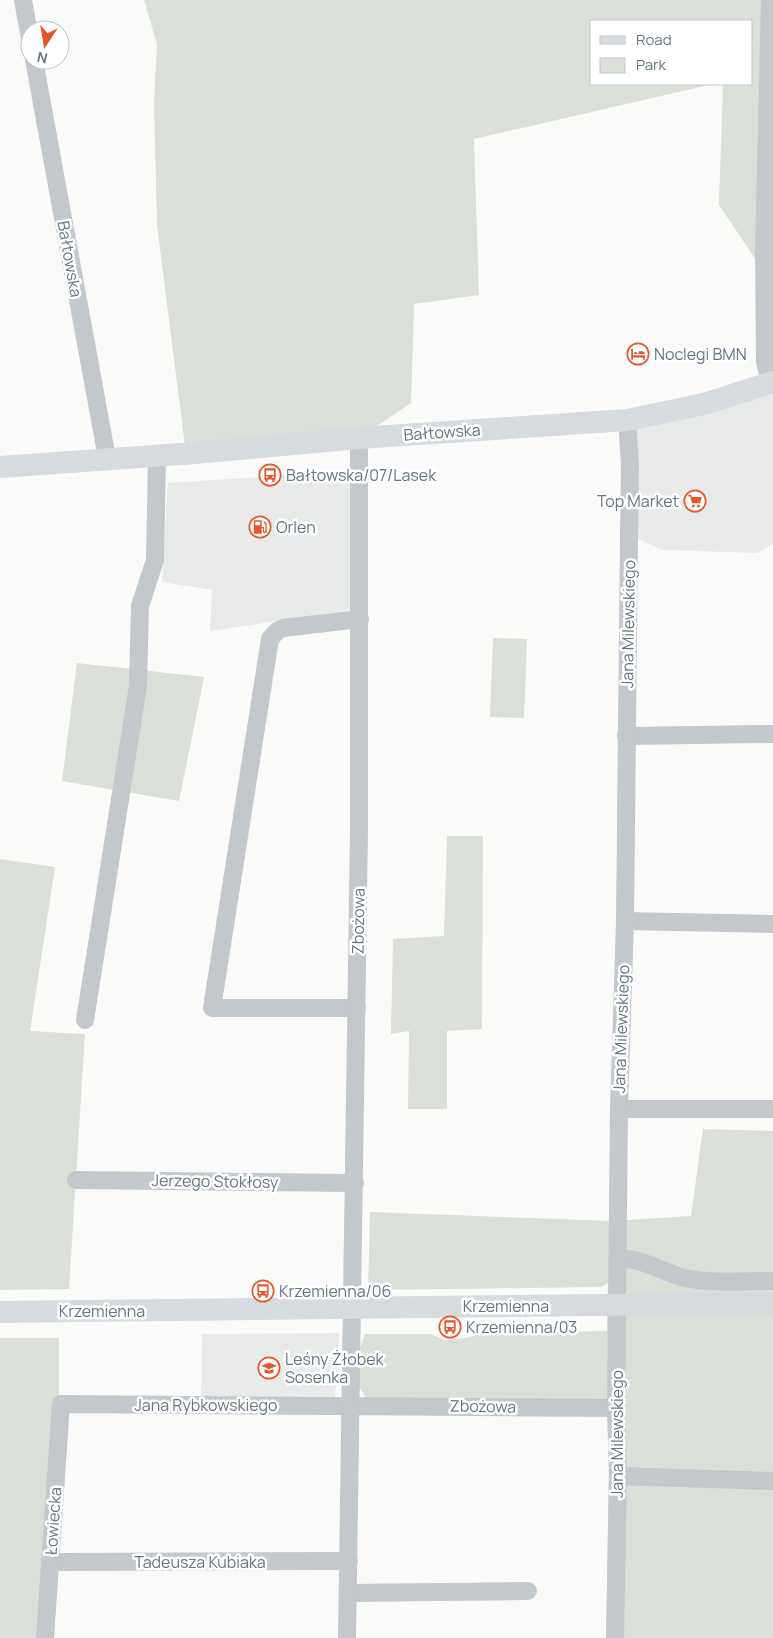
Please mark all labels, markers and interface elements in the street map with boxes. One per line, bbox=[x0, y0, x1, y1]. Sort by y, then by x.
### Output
north arrow bbox=[20, 20, 70, 70]
legend bbox=[590, 20, 753, 85]
text: Road bbox=[636, 29, 672, 50]
text: N bbox=[35, 48, 49, 69]
text: Park bbox=[636, 54, 666, 75]
street label: Bałtowska bbox=[52, 219, 88, 299]
hotel icon: Noclegi BMN bbox=[626, 342, 650, 366]
place label: Noclegi BMN bbox=[654, 343, 747, 365]
street label: Bałtowska bbox=[403, 418, 481, 446]
bus stop icon: Bałtowska/07/Lasek bbox=[258, 463, 282, 487]
place label: Bałtowska/07/Lasek bbox=[286, 464, 437, 486]
supermarket icon: Top Market bbox=[683, 489, 707, 513]
place label: Top Market bbox=[597, 490, 679, 512]
fuel station icon: Orlen bbox=[248, 515, 272, 539]
place label: Orlen bbox=[276, 516, 316, 538]
street label: Jana Milewskiego bbox=[616, 560, 640, 688]
street label: Zbożowa bbox=[346, 888, 370, 954]
street label: Jana Milewskiego bbox=[608, 965, 634, 1093]
street label: Jerzego Stokłosy bbox=[151, 1169, 279, 1193]
bus stop icon: Krzemienna/06 bbox=[251, 1279, 275, 1303]
place label: Krzemienna/06 bbox=[279, 1280, 391, 1302]
street label: Krzemienna bbox=[463, 1295, 549, 1317]
street label: Krzemienna bbox=[59, 1300, 145, 1322]
bus stop icon: Krzemienna/03 bbox=[438, 1315, 462, 1339]
place label: Krzemienna/03 bbox=[466, 1316, 577, 1338]
place label: Leśny Żłobek Sosenka bbox=[285, 1348, 385, 1388]
school or university icon: Leśny Żłobek Sosenka bbox=[257, 1356, 281, 1380]
street label: Jana Milewskiego bbox=[606, 1370, 628, 1498]
street label: Jana Rybkowskiego bbox=[134, 1394, 278, 1416]
street label: Zbożowa bbox=[450, 1394, 516, 1418]
street label: Łowiecka bbox=[40, 1486, 66, 1556]
street label: Tadeusza Kubiaka bbox=[134, 1551, 266, 1573]

